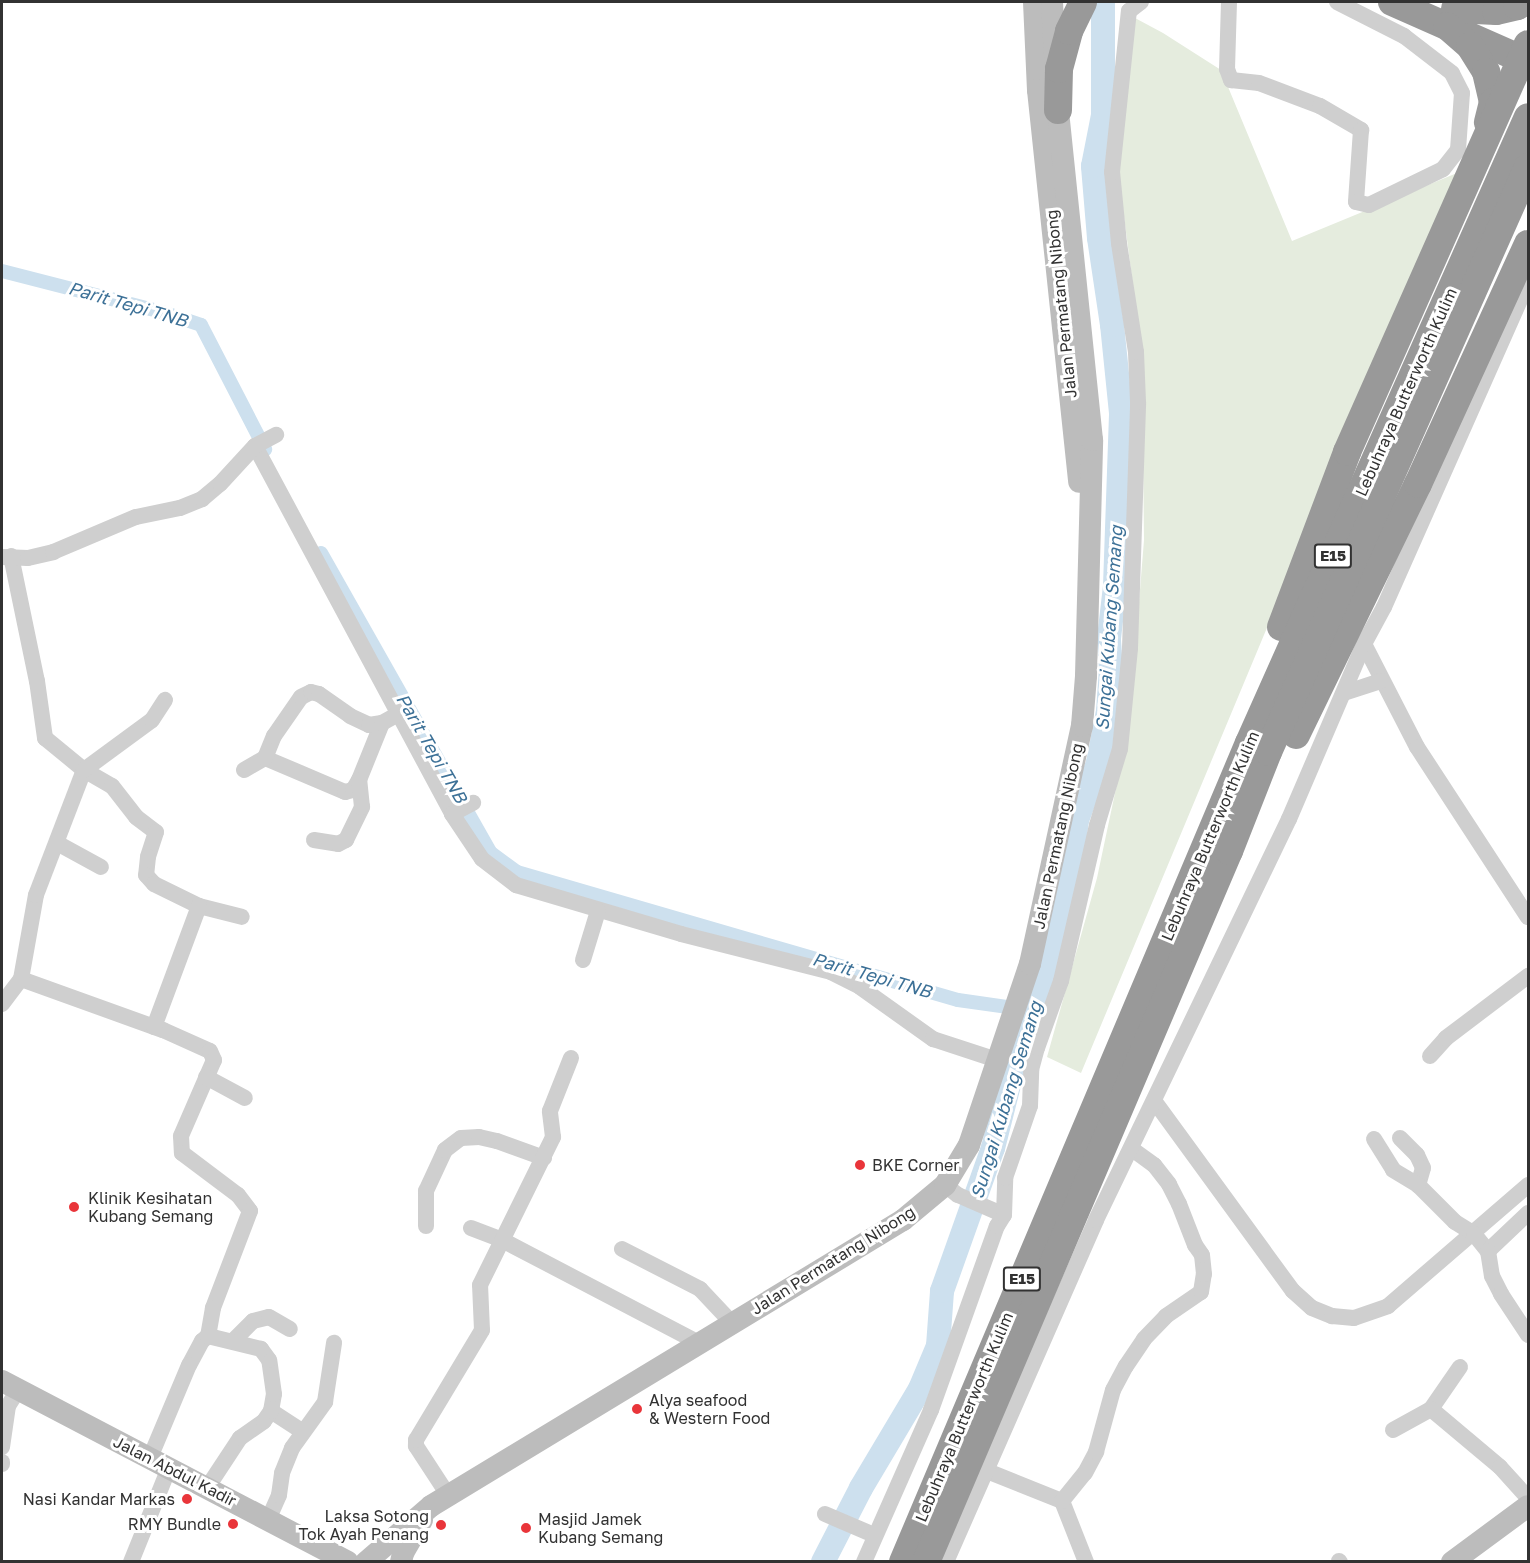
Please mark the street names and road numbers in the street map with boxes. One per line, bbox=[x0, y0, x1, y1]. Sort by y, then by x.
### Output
street label: Jalan Permatang Nibong bbox=[1042, 209, 1080, 399]
street label: Lebuhraya Butterworth Kulim bbox=[1351, 285, 1461, 499]
road number: E15 bbox=[1314, 544, 1352, 568]
street label: Lebuhraya Butterworth Kulim bbox=[1157, 728, 1263, 944]
street label: Jalan Permatang Nibong bbox=[1029, 741, 1087, 931]
street label: Jalan Permatang Nibong bbox=[748, 1202, 918, 1318]
road number: E15 bbox=[1002, 1267, 1042, 1291]
street label: Lebuhraya Butterworth Kulim bbox=[911, 1309, 1017, 1525]
street label: Jalan Abdul Kadir bbox=[110, 1432, 240, 1510]

